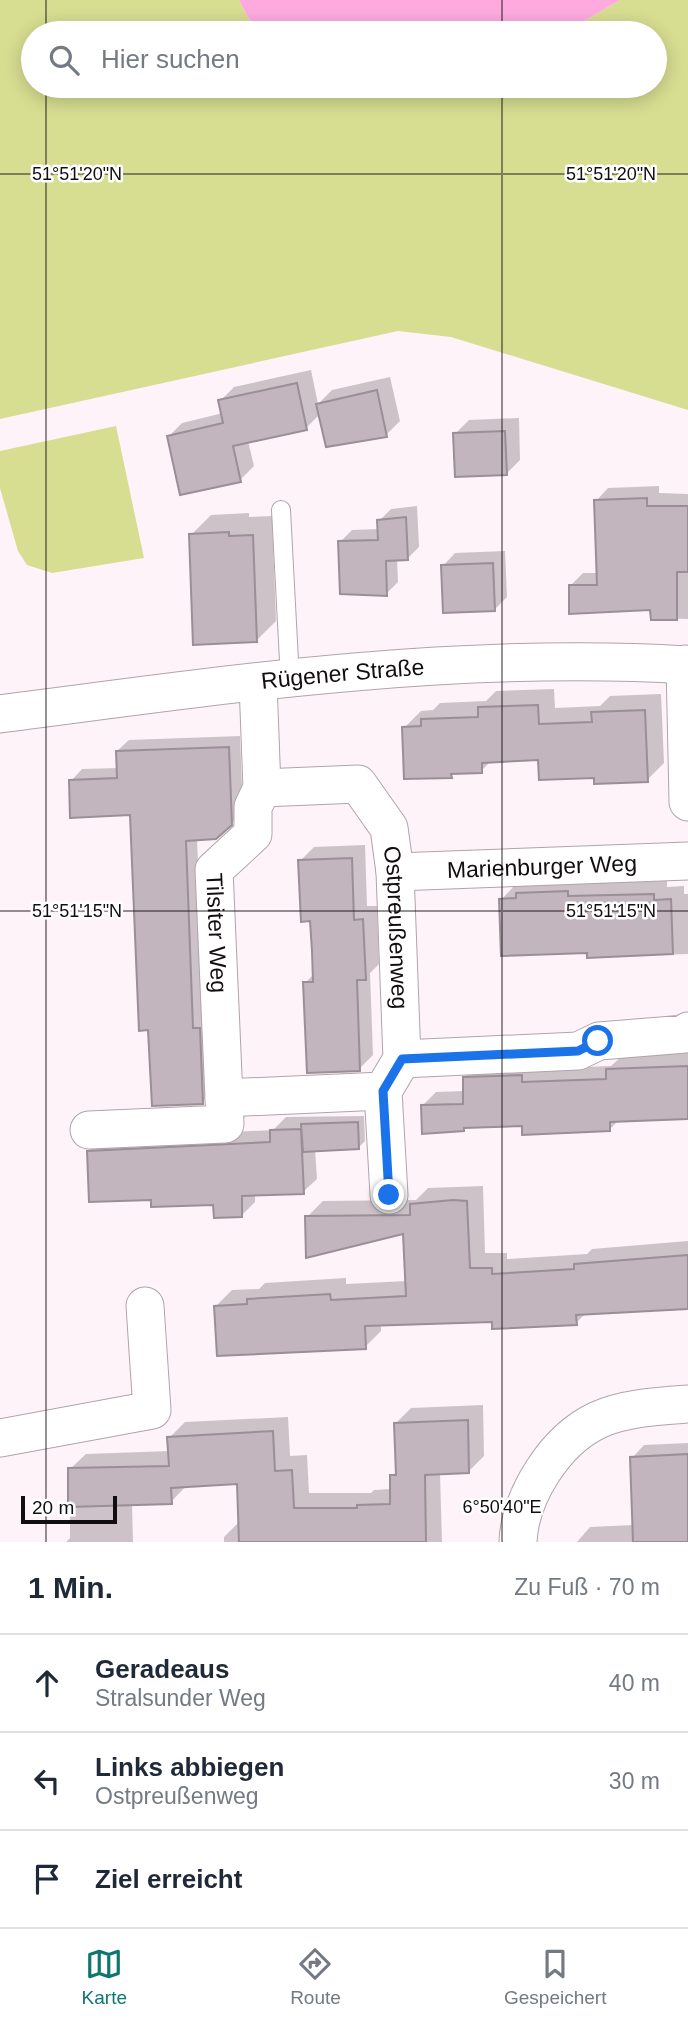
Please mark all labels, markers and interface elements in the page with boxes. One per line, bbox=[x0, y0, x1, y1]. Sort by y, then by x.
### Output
search box bbox=[21, 21, 667, 98]
icon: search bbox=[45, 41, 83, 79]
text: Hier suchen bbox=[101, 44, 240, 74]
text: 51°51'20"N bbox=[32, 164, 122, 184]
text: 51°51'20"N bbox=[566, 164, 656, 184]
street label: Rügener Straße bbox=[260, 654, 425, 694]
street label: Ostpreußenweg bbox=[379, 844, 413, 1010]
street label: Marienburger Weg bbox=[446, 850, 637, 883]
street label: Tilsiter Weg bbox=[201, 872, 232, 993]
text: 51°51'15"N bbox=[32, 901, 122, 921]
text: 51°51'15"N bbox=[566, 901, 656, 921]
route start bbox=[582, 1025, 613, 1056]
route end bbox=[373, 1179, 404, 1210]
scale bar bbox=[21, 1493, 117, 1525]
text: 20 m bbox=[32, 1497, 74, 1518]
text: 6°50'40"E bbox=[462, 1497, 542, 1517]
text: 1 Min. bbox=[28, 1571, 113, 1604]
text: Zu Fuß · 70 m bbox=[514, 1574, 660, 1600]
text: Geradeaus bbox=[95, 1654, 229, 1684]
icon: ahead bbox=[28, 1664, 66, 1702]
text: 40 m bbox=[609, 1670, 660, 1696]
text: Stralsunder Weg bbox=[95, 1685, 266, 1711]
text: Links abbiegen bbox=[95, 1752, 284, 1782]
icon: left bbox=[28, 1762, 66, 1800]
text: 30 m bbox=[609, 1768, 660, 1794]
text: Ostpreußenweg bbox=[95, 1783, 259, 1809]
icon: arrive bbox=[28, 1860, 66, 1898]
text: Ziel erreicht bbox=[95, 1864, 242, 1894]
tab: Karte bbox=[82, 1945, 127, 2009]
tab: Route bbox=[290, 1945, 341, 2009]
tab: Gespeichert bbox=[504, 1945, 606, 2009]

